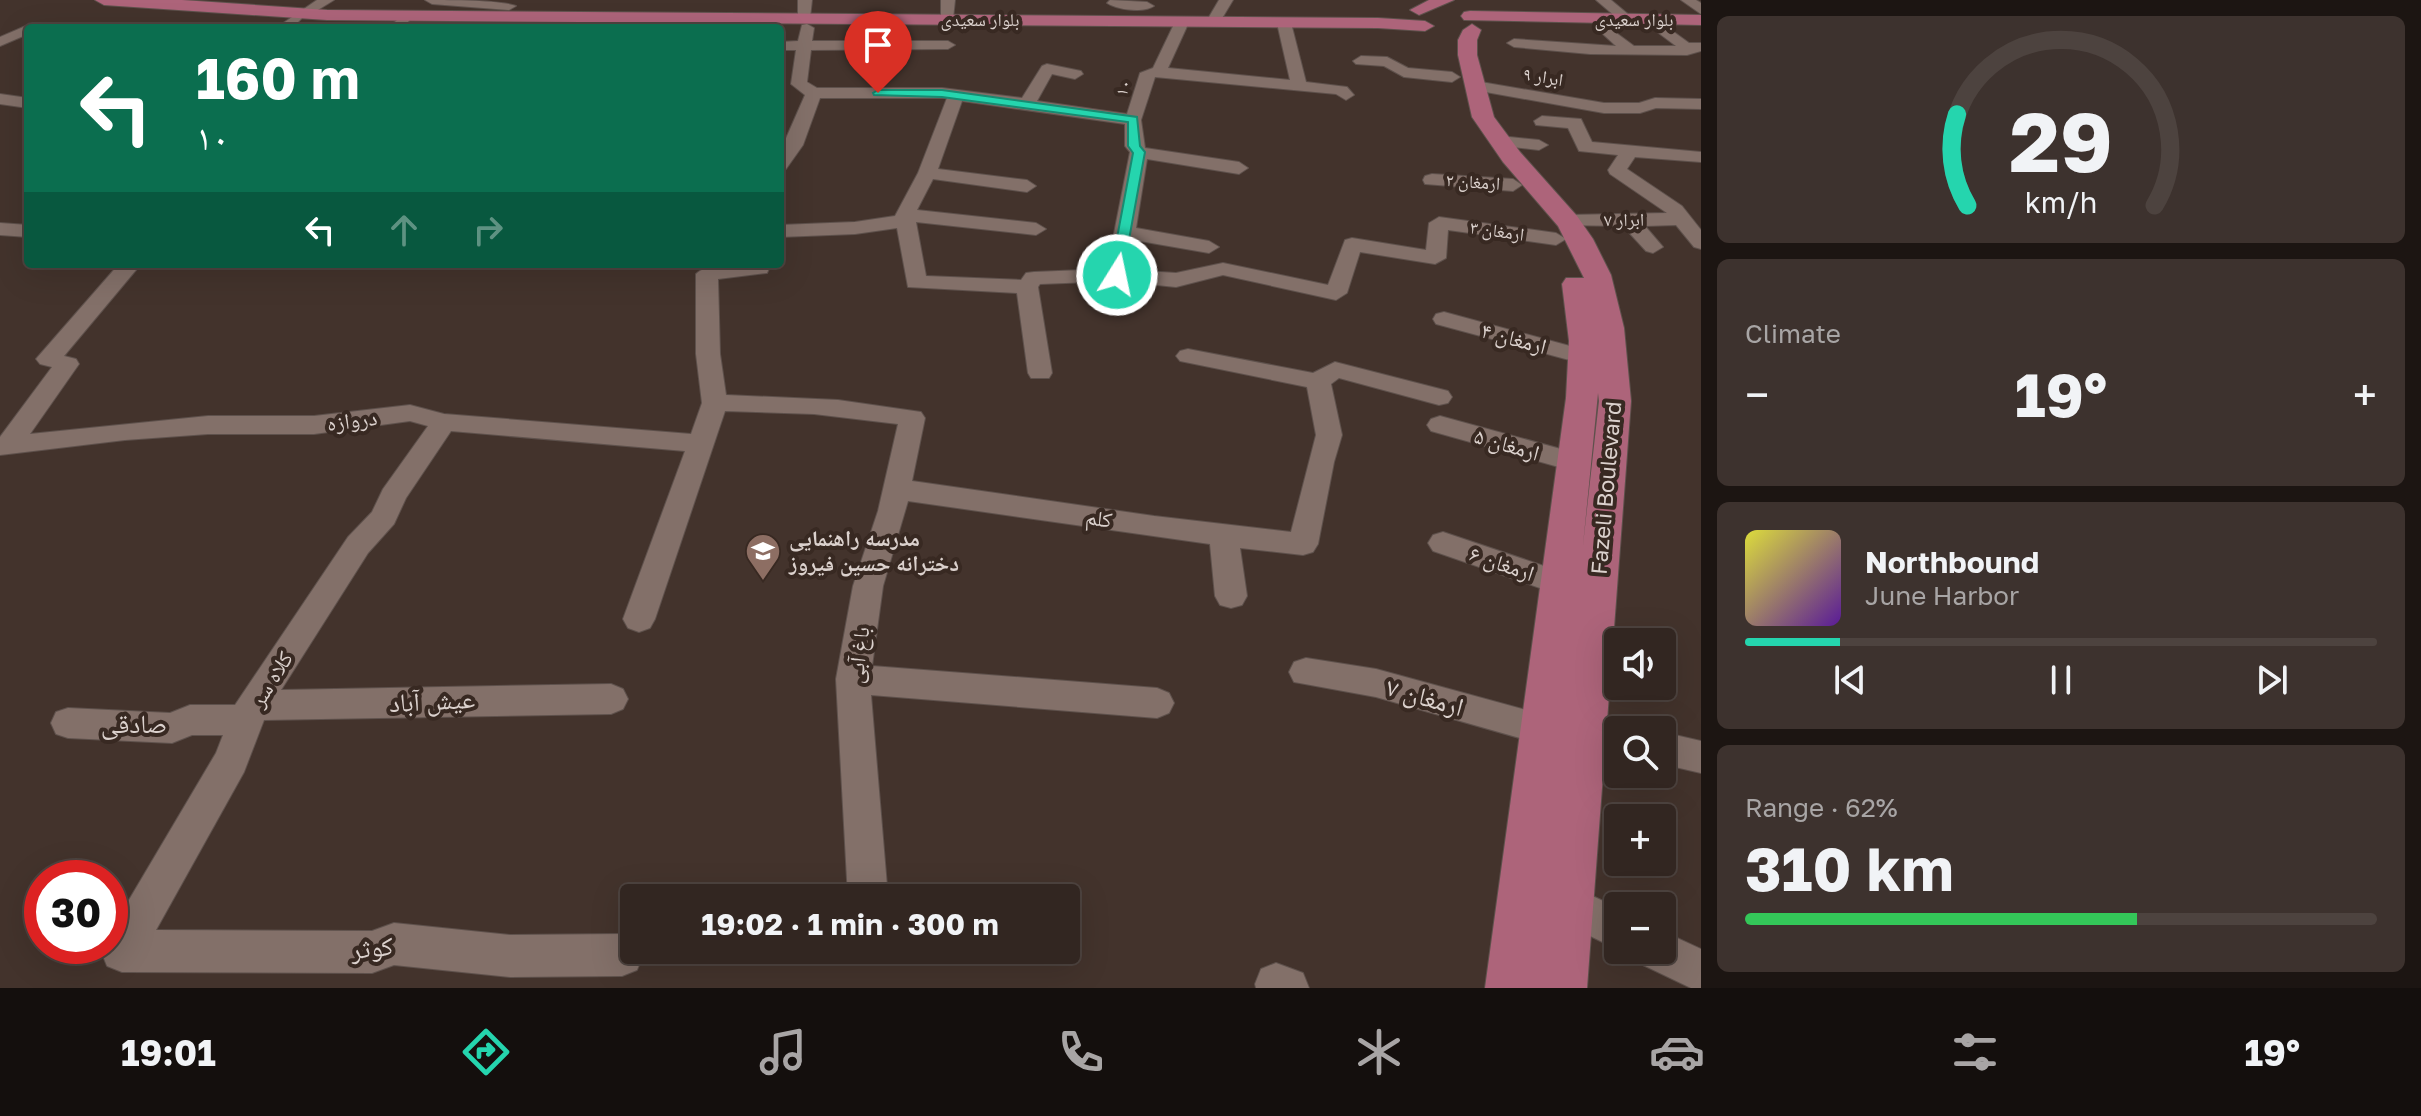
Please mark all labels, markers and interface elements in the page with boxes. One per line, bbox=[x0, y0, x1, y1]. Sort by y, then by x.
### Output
street label: بلوار سعیدی bbox=[941, 8, 1020, 31]
street label: بلوار سعیدی bbox=[1595, 8, 1674, 31]
pin bbox=[844, 11, 912, 93]
icon: arrive bbox=[856, 23, 900, 67]
text: 160 m bbox=[196, 44, 360, 111]
icon: left bbox=[64, 56, 168, 160]
street label: ابرار ۹ bbox=[1521, 62, 1565, 91]
street label: ۱۰ bbox=[1109, 77, 1135, 99]
text: 29 bbox=[2009, 89, 2113, 189]
text: ۱۰ bbox=[196, 115, 228, 158]
street label: ارمغان ۲ bbox=[1445, 168, 1501, 195]
text: km/h bbox=[2025, 185, 2097, 219]
icon: left bbox=[298, 208, 342, 252]
icon: ahead bbox=[382, 208, 426, 252]
icon: right bbox=[466, 208, 510, 252]
street label: ابرار ۷ bbox=[1604, 208, 1644, 231]
street label: ارمغان ۳ bbox=[1468, 215, 1526, 246]
position arrow bbox=[1075, 233, 1159, 317]
street label: ارمغان ۴ bbox=[1478, 316, 1550, 360]
text: Climate bbox=[1745, 318, 1841, 349]
text: 19° bbox=[2015, 358, 2107, 430]
text: − bbox=[1745, 368, 1769, 421]
text: + bbox=[2353, 368, 2377, 421]
street label: Fazeli Boulevard bbox=[1584, 400, 1627, 576]
street label: دروازه bbox=[325, 403, 379, 436]
street label: ارمغان ۵ bbox=[1471, 421, 1543, 467]
street label: کلم bbox=[1084, 502, 1114, 535]
place label: مدرسه راهنمایی دخترانه حسین فیروز bbox=[788, 524, 959, 577]
school or university icon: مدرسه راهنمایی دخترانه حسین فیروز bbox=[744, 532, 782, 582]
street label: ارمغان ۶ bbox=[1466, 539, 1538, 587]
text: Northbound bbox=[1865, 544, 2039, 580]
text: June Harbor bbox=[1865, 580, 2019, 611]
street label: باغ آبی bbox=[841, 625, 875, 685]
map controls bbox=[1604, 628, 1676, 964]
button: sound bbox=[1604, 628, 1676, 700]
street label: کلاه سر bbox=[243, 646, 298, 712]
icon: previous bbox=[1828, 658, 1872, 702]
icon: pause bbox=[2039, 658, 2083, 702]
icon: next bbox=[2250, 658, 2294, 702]
street label: ارمغان ۷ bbox=[1383, 671, 1467, 723]
street label: عیش آباد bbox=[388, 683, 476, 719]
street label: صادقی bbox=[101, 708, 167, 740]
button: search bbox=[1604, 716, 1676, 788]
text: Range · 62% bbox=[1745, 792, 1898, 823]
button: + bbox=[1604, 804, 1676, 876]
text: 310 km bbox=[1745, 832, 1954, 904]
speed limit sign: 30 bbox=[24, 860, 128, 964]
button: − bbox=[1604, 892, 1676, 964]
text: 19:02 · 1 min · 300 m bbox=[701, 906, 999, 942]
street label: کوثر bbox=[348, 930, 395, 965]
icon: directions bbox=[458, 1024, 514, 1080]
icon: music bbox=[755, 1024, 811, 1080]
icon: phone bbox=[1053, 1024, 1109, 1080]
icon: climate bbox=[1351, 1024, 1407, 1080]
icon: car bbox=[1649, 1024, 1705, 1080]
icon: filters bbox=[1947, 1024, 2003, 1080]
text: 19:01 bbox=[121, 1031, 216, 1074]
text: 19° bbox=[2245, 1031, 2300, 1074]

